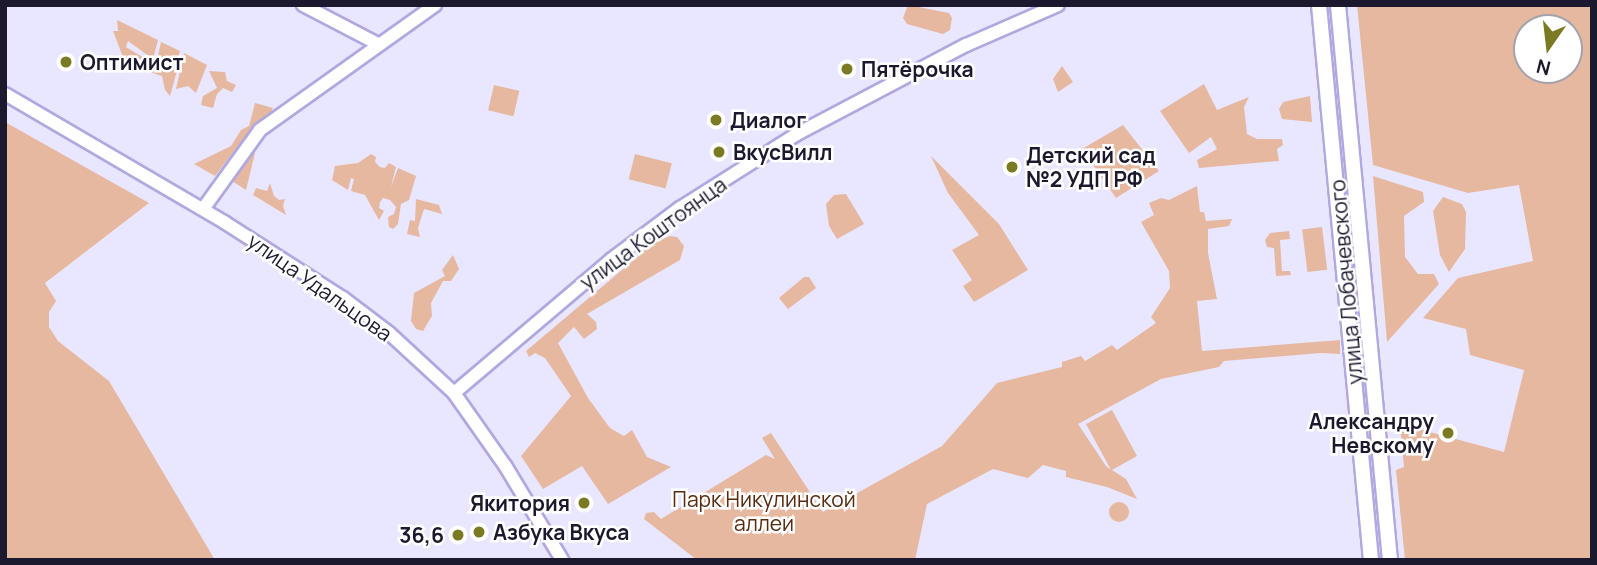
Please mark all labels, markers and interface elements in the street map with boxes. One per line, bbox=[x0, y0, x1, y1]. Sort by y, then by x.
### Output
north arrow bbox=[1513, 14, 1583, 84]
place label: Оптимист bbox=[80, 49, 184, 75]
text: N bbox=[1534, 53, 1553, 82]
marker: Оптимист bbox=[58, 54, 74, 70]
place label: Пятёрочка bbox=[861, 56, 974, 82]
marker: Пятёрочка bbox=[839, 61, 855, 77]
place label: Диалог bbox=[730, 107, 806, 133]
marker: Диалог bbox=[708, 112, 724, 128]
place label: ВкусВилл bbox=[733, 139, 832, 165]
place label: Детский сад №2 УДП РФ bbox=[1026, 142, 1155, 192]
marker: ВкусВилл bbox=[711, 144, 727, 160]
marker: Детский сад №2 УДП РФ bbox=[1004, 159, 1020, 175]
street label: улица Коштоянца bbox=[575, 171, 731, 295]
street label: улица Лобачевского bbox=[1324, 178, 1368, 386]
street label: улица Удальцова bbox=[243, 228, 397, 346]
place label: Александру Невскому bbox=[1309, 408, 1434, 458]
marker: Александру Невскому bbox=[1440, 425, 1456, 441]
park label: Парк Никулинской аллеи bbox=[672, 486, 856, 536]
place label: Якитория bbox=[470, 490, 570, 516]
marker: Якитория bbox=[576, 495, 592, 511]
place label: Азбука Вкуса bbox=[493, 519, 629, 545]
place label: 36,6 bbox=[399, 522, 444, 548]
marker: Азбука Вкуса bbox=[471, 524, 487, 540]
marker: 36,6 bbox=[450, 527, 466, 543]

